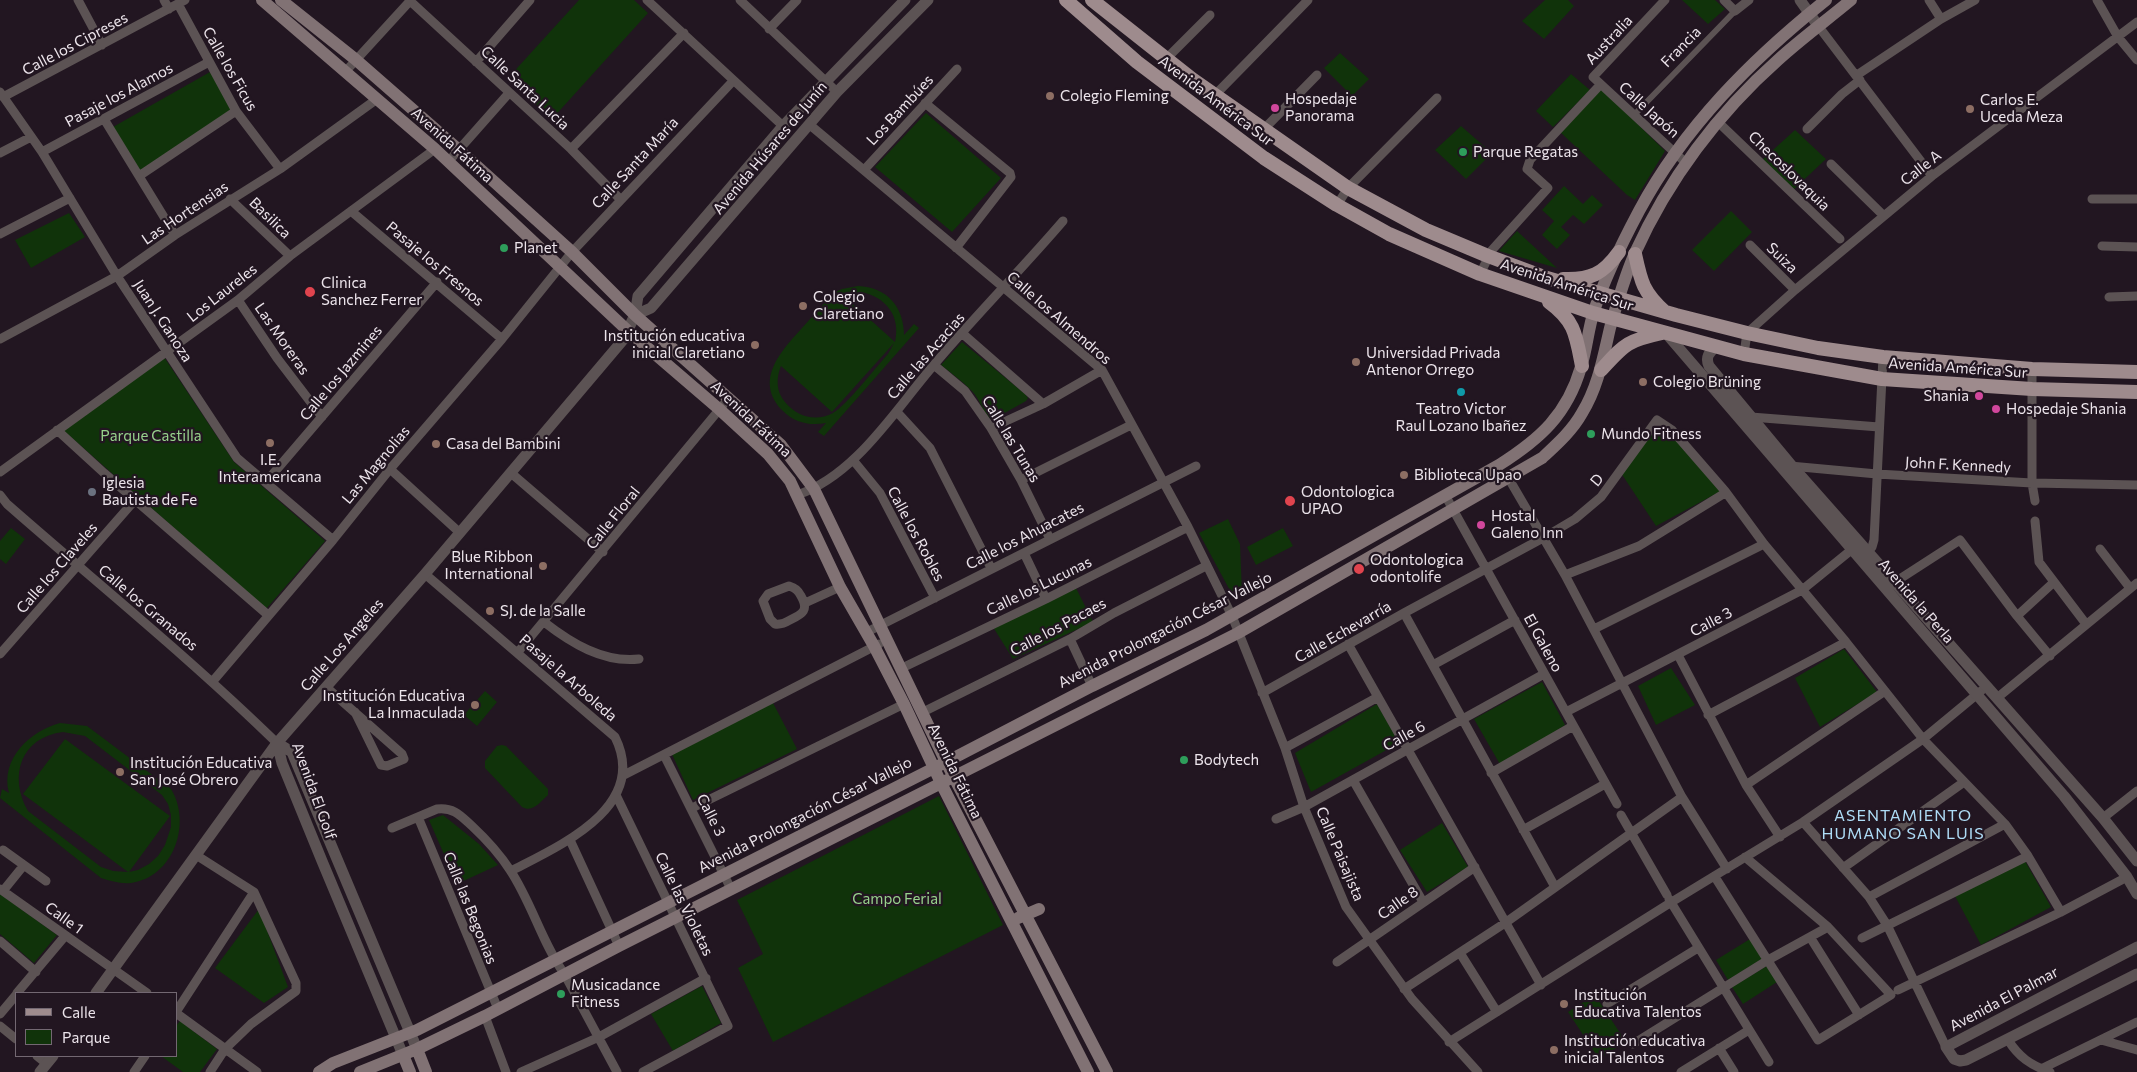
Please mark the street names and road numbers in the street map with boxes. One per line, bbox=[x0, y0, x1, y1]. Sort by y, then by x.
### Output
street label: Calle los Cipreses bbox=[19, 9, 131, 79]
street label: Australia bbox=[1582, 12, 1636, 68]
street label: Francia bbox=[1657, 23, 1705, 71]
street label: Calle los Ficus bbox=[199, 24, 261, 114]
street label: Calle Santa Lucia bbox=[477, 42, 573, 134]
street label: Avenida América Sur bbox=[1155, 52, 1277, 150]
street label: Pasaje los Alamos bbox=[62, 59, 176, 131]
street label: Los Bambúes bbox=[863, 71, 937, 149]
street label: Avenida Húsares de Junín bbox=[709, 78, 831, 218]
street label: Calle Japón bbox=[1615, 78, 1683, 142]
street label: Avenida Fátima bbox=[407, 104, 497, 186]
street label: Calle Santa María bbox=[588, 114, 682, 212]
street label: Checoslovaquia bbox=[1744, 128, 1834, 214]
street label: Calle A bbox=[1897, 146, 1945, 190]
street label: Las Hortensias bbox=[138, 178, 232, 248]
street label: Basilica bbox=[245, 194, 295, 242]
street label: Pasaje los Fresnos bbox=[383, 218, 487, 310]
street label: Suiza bbox=[1763, 239, 1801, 277]
street label: Avenida América Sur bbox=[1498, 255, 1636, 315]
street label: Los Laureles bbox=[183, 260, 261, 326]
street label: Calle los Almendros bbox=[1003, 268, 1115, 368]
street label: Juan J. Ganoza bbox=[130, 276, 196, 366]
street label: Las Moreras bbox=[251, 300, 313, 378]
street label: Calle las Acacias bbox=[883, 309, 969, 403]
street label: Calle los Jazmines bbox=[296, 322, 386, 424]
street label: Avenida América Sur bbox=[1888, 354, 2028, 382]
street label: Avenida Fátima bbox=[707, 377, 795, 461]
street label: Calle las Tunas bbox=[978, 392, 1044, 486]
street label: Las Magnolias bbox=[338, 422, 414, 508]
street label: John F. Kennedy bbox=[1905, 453, 2011, 477]
street label: D bbox=[1587, 470, 1607, 490]
street label: Calle Floral bbox=[582, 483, 644, 553]
street label: Calle los Robles bbox=[883, 484, 949, 584]
street label: Calle los Ahuacates bbox=[963, 498, 1087, 574]
street label: Calle los Claveles bbox=[13, 519, 101, 617]
street label: Calle los Lucunas bbox=[983, 553, 1095, 619]
street label: Avenida la Perla bbox=[1874, 555, 1958, 647]
street label: Calle los Granados bbox=[95, 561, 201, 655]
street label: Avenida Prolongación César Vallejo bbox=[1055, 568, 1275, 692]
street label: Calle los Pacaes bbox=[1007, 594, 1109, 660]
street label: Calle Los Angeles bbox=[297, 595, 387, 695]
street label: Calle Echevarría bbox=[1292, 597, 1394, 667]
street label: Calle 3 bbox=[1687, 603, 1735, 641]
street label: El Galeno bbox=[1520, 611, 1566, 675]
street label: Pasaje la Arboleda bbox=[516, 631, 620, 725]
street label: Calle 6 bbox=[1380, 717, 1428, 755]
street label: Avenida Fátima bbox=[924, 720, 986, 822]
street label: Avenida El Golf bbox=[288, 740, 340, 842]
street label: Avenida Prolongación César Vallejo bbox=[695, 753, 915, 877]
street label: Calle 3 bbox=[693, 791, 729, 839]
street label: Calle Paisajista bbox=[1312, 804, 1368, 904]
street label: Calle las Begonias bbox=[439, 849, 501, 967]
street label: Calle las Violetas bbox=[651, 849, 717, 959]
street label: Calle 8 bbox=[1374, 883, 1422, 923]
street label: Calle 1 bbox=[41, 898, 87, 938]
street label: Avenida El Palmar bbox=[1947, 963, 2061, 1035]

